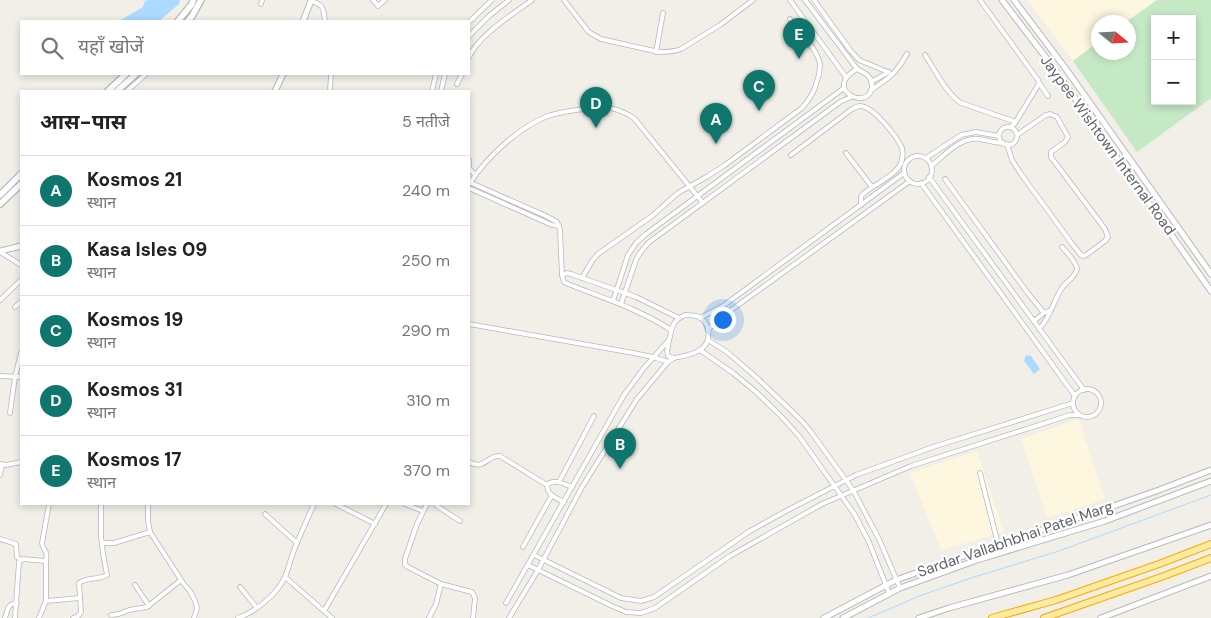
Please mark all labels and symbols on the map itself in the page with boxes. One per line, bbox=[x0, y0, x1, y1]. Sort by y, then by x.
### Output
north arrow bbox=[1091, 15, 1136, 60]
pin: E bbox=[783, 18, 815, 59]
street label: Jaypee Wishtown Internal Road bbox=[1036, 51, 1180, 239]
pin: C bbox=[743, 70, 775, 111]
pin: D bbox=[580, 87, 612, 128]
pin: A bbox=[700, 103, 732, 144]
your location bbox=[710, 307, 736, 333]
pin: B bbox=[604, 428, 636, 469]
street label: Sardar Vallabhbhai Patel Marg bbox=[915, 496, 1115, 582]

